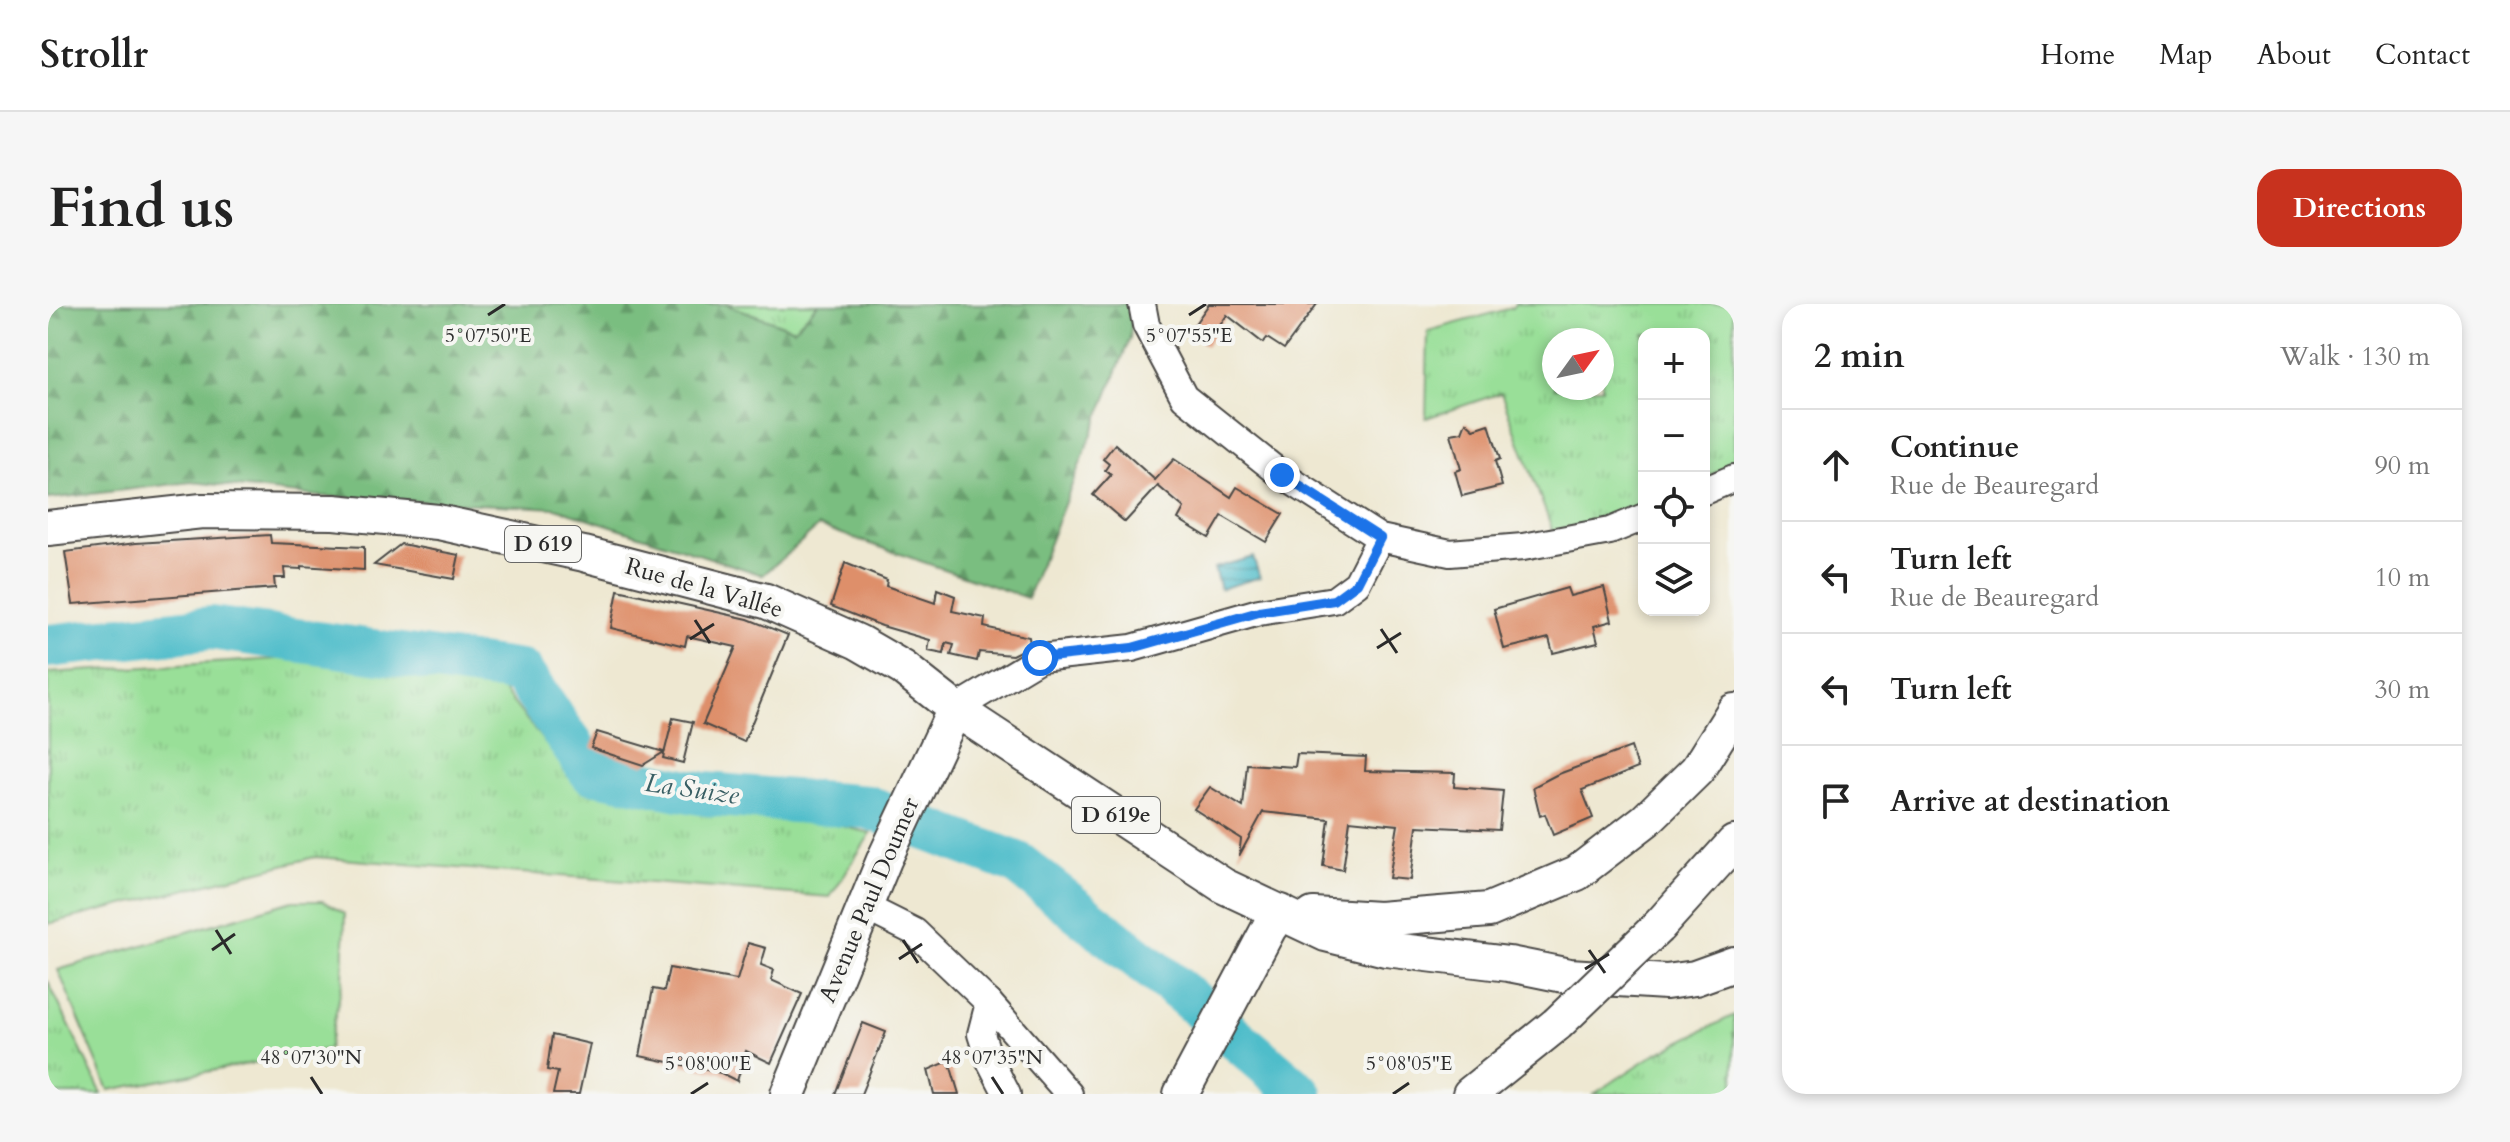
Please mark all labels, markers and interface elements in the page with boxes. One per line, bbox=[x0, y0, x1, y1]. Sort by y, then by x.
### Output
text: Strollr bbox=[40, 29, 148, 81]
text: Home bbox=[2040, 36, 2115, 74]
text: Map bbox=[2159, 36, 2213, 74]
text: About bbox=[2257, 36, 2331, 74]
text: Contact bbox=[2375, 36, 2470, 74]
button: Directions bbox=[2257, 169, 2462, 247]
text: Find us bbox=[48, 171, 234, 246]
text: 5°07'50"E bbox=[445, 322, 531, 349]
text: 5°07'55"E bbox=[1146, 322, 1232, 349]
north arrow bbox=[1542, 328, 1614, 400]
map controls bbox=[1638, 328, 1710, 616]
button: + bbox=[1638, 328, 1710, 400]
text: 2 min bbox=[1814, 333, 1905, 379]
text: Walk · 130 m bbox=[2280, 339, 2430, 374]
button: − bbox=[1638, 400, 1710, 472]
text: Continue bbox=[1890, 427, 2019, 468]
icon: ahead bbox=[1814, 443, 1858, 487]
text: 90 m bbox=[2374, 448, 2430, 483]
route end bbox=[1264, 457, 1300, 493]
text: Rue de Beauregard bbox=[1890, 468, 2099, 503]
button: locate bbox=[1638, 472, 1710, 544]
road number: D 619 bbox=[505, 526, 581, 562]
text: Turn left bbox=[1890, 539, 2012, 580]
button: layers bbox=[1638, 544, 1710, 616]
street label: Rue de la Vallée bbox=[621, 550, 787, 626]
icon: left bbox=[1814, 555, 1858, 599]
text: 10 m bbox=[2374, 560, 2430, 595]
text: Rue de Beauregard bbox=[1890, 580, 2099, 615]
route start bbox=[1022, 640, 1058, 676]
icon: left bbox=[1814, 667, 1858, 711]
text: Turn left bbox=[1890, 669, 2012, 710]
text: 30 m bbox=[2374, 672, 2430, 707]
water label: La Suize bbox=[643, 765, 742, 813]
icon: arrive bbox=[1814, 779, 1858, 823]
text: Arrive at destination bbox=[1890, 781, 2170, 822]
street label: Avenue Paul Doumer bbox=[811, 792, 927, 1008]
road number: D 619e bbox=[1072, 797, 1160, 833]
text: 48°07'30"N bbox=[260, 1044, 362, 1071]
text: 48°07'35"N bbox=[941, 1044, 1043, 1071]
text: 5°08'00"E bbox=[665, 1050, 751, 1077]
text: 5°08'05"E bbox=[1366, 1050, 1452, 1077]

